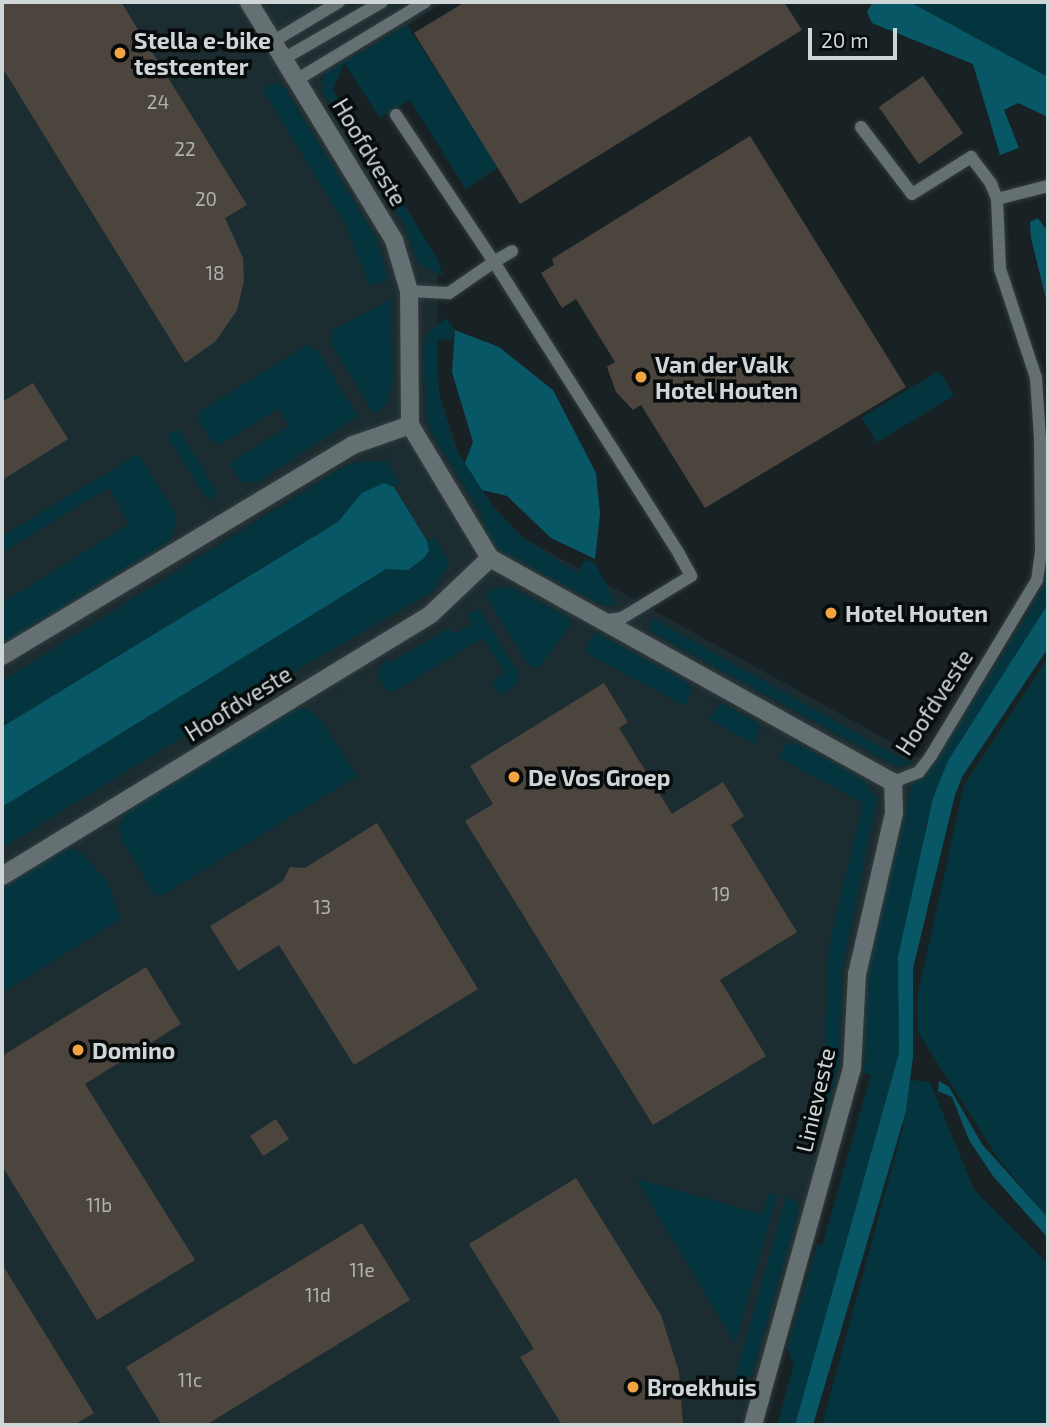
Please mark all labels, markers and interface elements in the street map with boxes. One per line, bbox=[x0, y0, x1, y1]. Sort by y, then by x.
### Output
scale bar bbox=[812, 14, 901, 58]
place label: Stella e-bike testcenter bbox=[134, 26, 271, 80]
text: 20 m bbox=[821, 27, 869, 52]
marker: Stella e-bike testcenter bbox=[112, 45, 128, 61]
house number: 24 bbox=[147, 91, 169, 113]
street label: Hoofdveste bbox=[327, 93, 413, 211]
house number: 22 bbox=[174, 138, 196, 160]
house number: 20 bbox=[195, 188, 217, 210]
house number: 18 bbox=[205, 262, 225, 284]
place label: Van der Valk Hotel Houten bbox=[655, 350, 799, 404]
marker: Van der Valk Hotel Houten bbox=[633, 369, 649, 385]
place label: Hotel Houten bbox=[845, 599, 989, 627]
marker: Hotel Houten bbox=[823, 605, 839, 621]
street label: Hoofdveste bbox=[890, 644, 978, 760]
street label: Hoofdveste bbox=[180, 659, 296, 747]
place label: De Vos Groep bbox=[528, 763, 671, 791]
marker: De Vos Groep bbox=[506, 769, 522, 785]
house number: 19 bbox=[712, 883, 730, 905]
house number: 13 bbox=[313, 896, 331, 918]
place label: Domino bbox=[92, 1036, 175, 1064]
marker: Domino bbox=[70, 1042, 86, 1058]
street label: Linieveste bbox=[790, 1045, 840, 1155]
house number: 11b bbox=[86, 1194, 112, 1216]
house number: 11e bbox=[349, 1259, 375, 1281]
house number: 11d bbox=[305, 1284, 331, 1306]
house number: 11c bbox=[178, 1369, 202, 1391]
place label: Broekhuis bbox=[647, 1373, 757, 1401]
marker: Broekhuis bbox=[625, 1379, 641, 1395]

